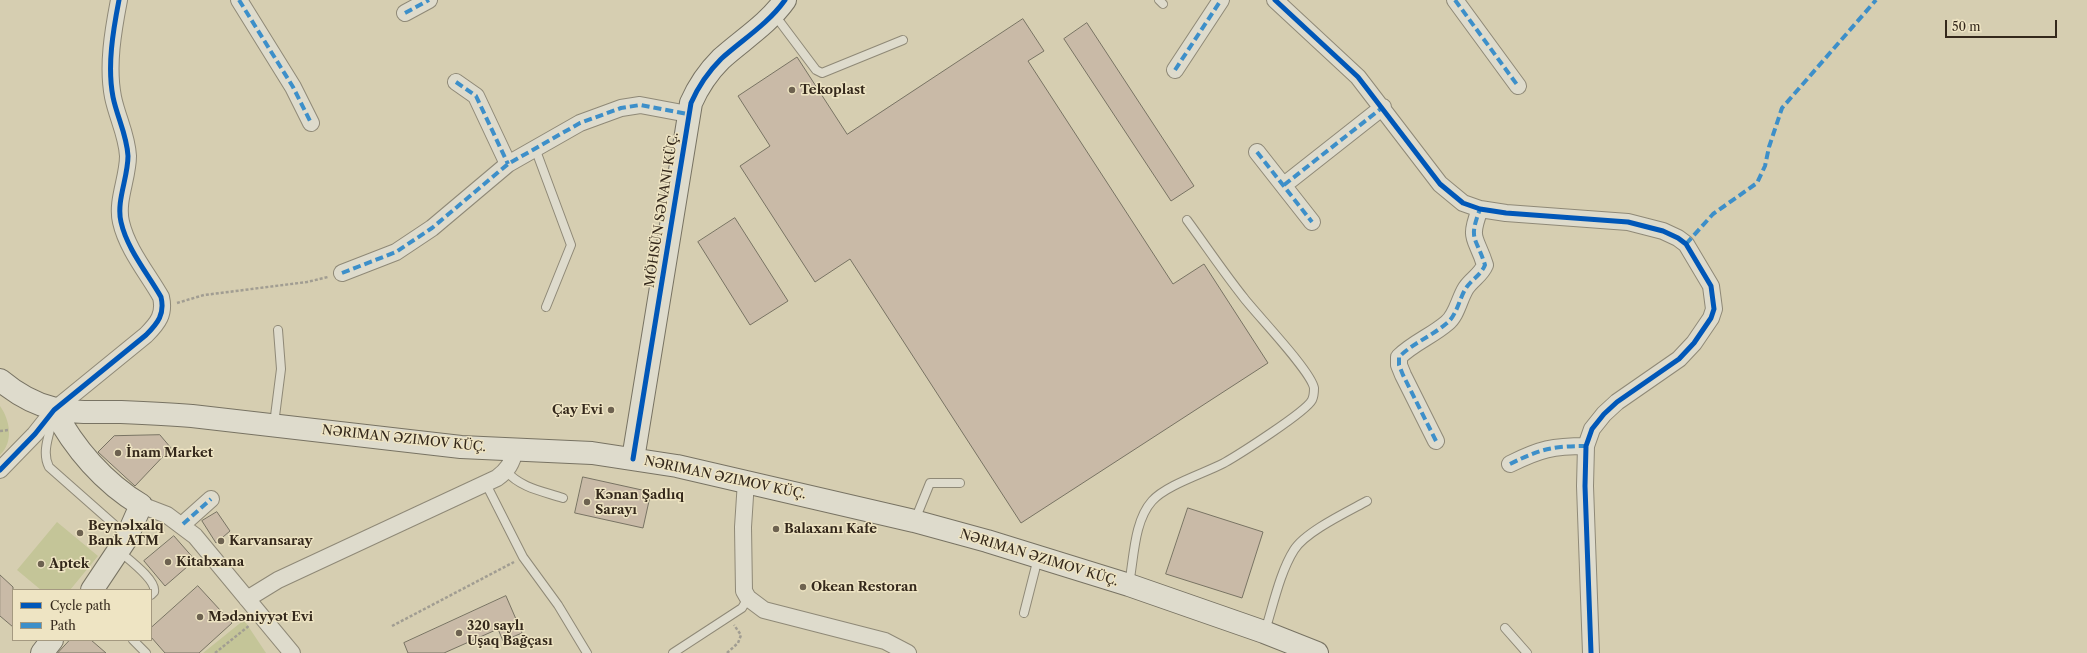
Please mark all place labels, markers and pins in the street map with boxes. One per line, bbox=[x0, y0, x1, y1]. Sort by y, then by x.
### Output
place label: Tekoplast bbox=[800, 82, 865, 98]
marker: Tekoplast bbox=[787, 85, 797, 95]
place label: Çay Evi bbox=[552, 402, 603, 418]
marker: Çay Evi bbox=[606, 405, 616, 415]
place label: İnam Market bbox=[126, 445, 213, 461]
marker: İnam Market bbox=[113, 448, 123, 458]
place label: Kənan Şadlıq Sarayı bbox=[595, 487, 684, 518]
marker: Kənan Şadlıq Sarayı bbox=[582, 497, 592, 507]
place label: Beynəlxalq Bank ATM bbox=[88, 518, 164, 549]
place label: Balaxanı Kafe bbox=[784, 521, 877, 537]
marker: Balaxanı Kafe bbox=[771, 524, 781, 534]
marker: Beynəlxalq Bank ATM bbox=[75, 528, 85, 538]
place label: Karvansaray bbox=[229, 533, 312, 549]
marker: Karvansaray bbox=[216, 536, 226, 546]
place label: Kitabxana bbox=[176, 554, 244, 570]
place label: Aptek bbox=[49, 556, 89, 572]
marker: Kitabxana bbox=[163, 557, 173, 567]
marker: Aptek bbox=[36, 559, 46, 569]
place label: Okean Restoran bbox=[811, 579, 918, 595]
marker: Okean Restoran bbox=[798, 582, 808, 592]
place label: Mədəniyyət Evi bbox=[208, 609, 313, 625]
marker: Mədəniyyət Evi bbox=[195, 612, 205, 622]
place label: 320 saylı Uşaq Bağçası bbox=[467, 618, 553, 649]
marker: 320 saylı Uşaq Bağçası bbox=[454, 628, 464, 638]

